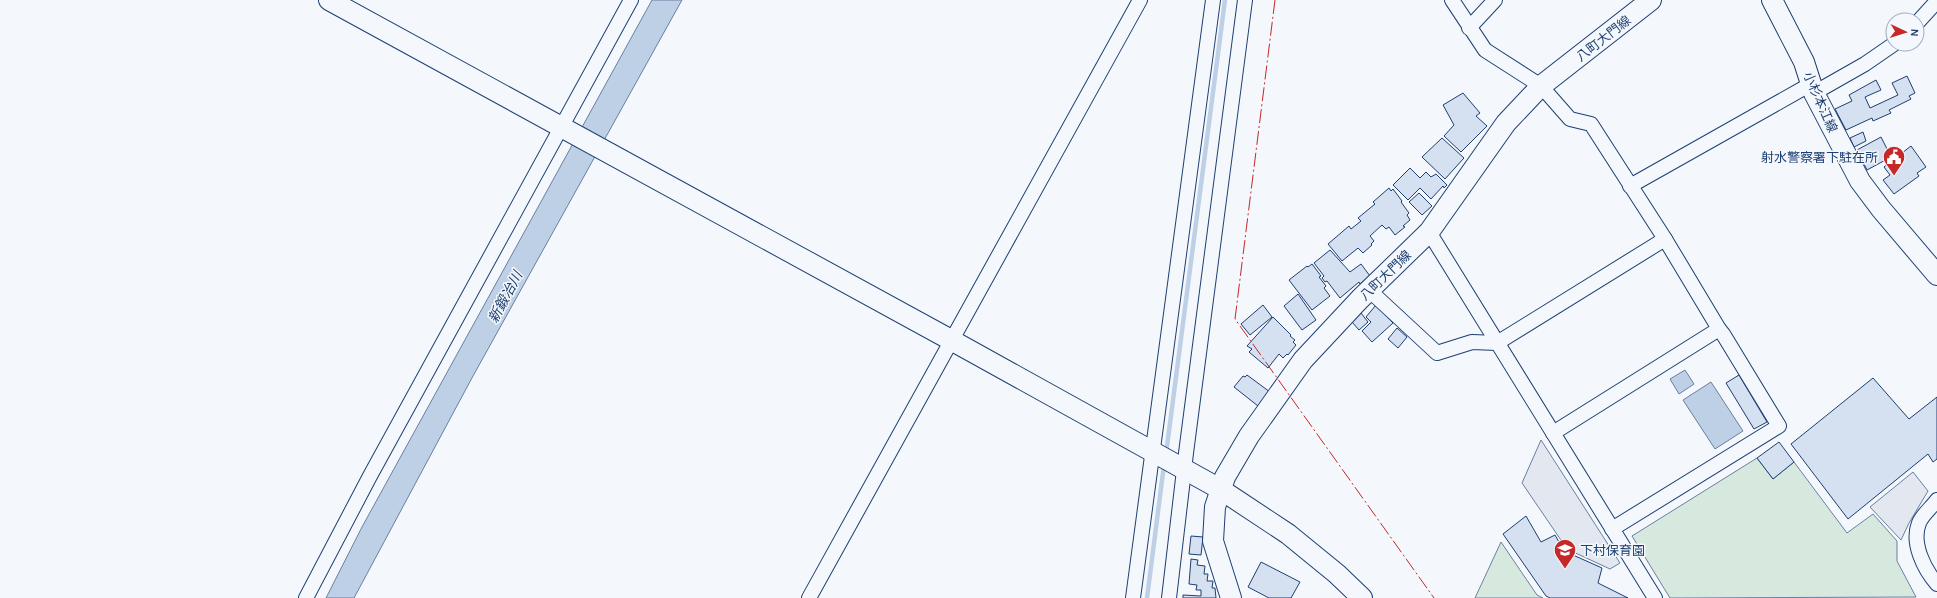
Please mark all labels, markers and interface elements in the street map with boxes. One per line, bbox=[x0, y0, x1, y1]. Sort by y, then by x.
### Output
street label: 八町大門線 bbox=[1573, 12, 1634, 64]
north arrow bbox=[1885, 12, 1925, 52]
text: N bbox=[1908, 28, 1921, 37]
street label: 小杉本江線 bbox=[1800, 69, 1841, 135]
public building icon: 射水警察署下駐在所 bbox=[1881, 144, 1907, 177]
place label: 射水警察署下駐在所 bbox=[1761, 150, 1878, 165]
street label: 八町大門線 bbox=[1357, 247, 1414, 303]
water label: 新鍛冶川 bbox=[485, 267, 527, 326]
school or university icon: 下村保育園 bbox=[1552, 537, 1578, 570]
place label: 下村保育園 bbox=[1580, 543, 1645, 558]

